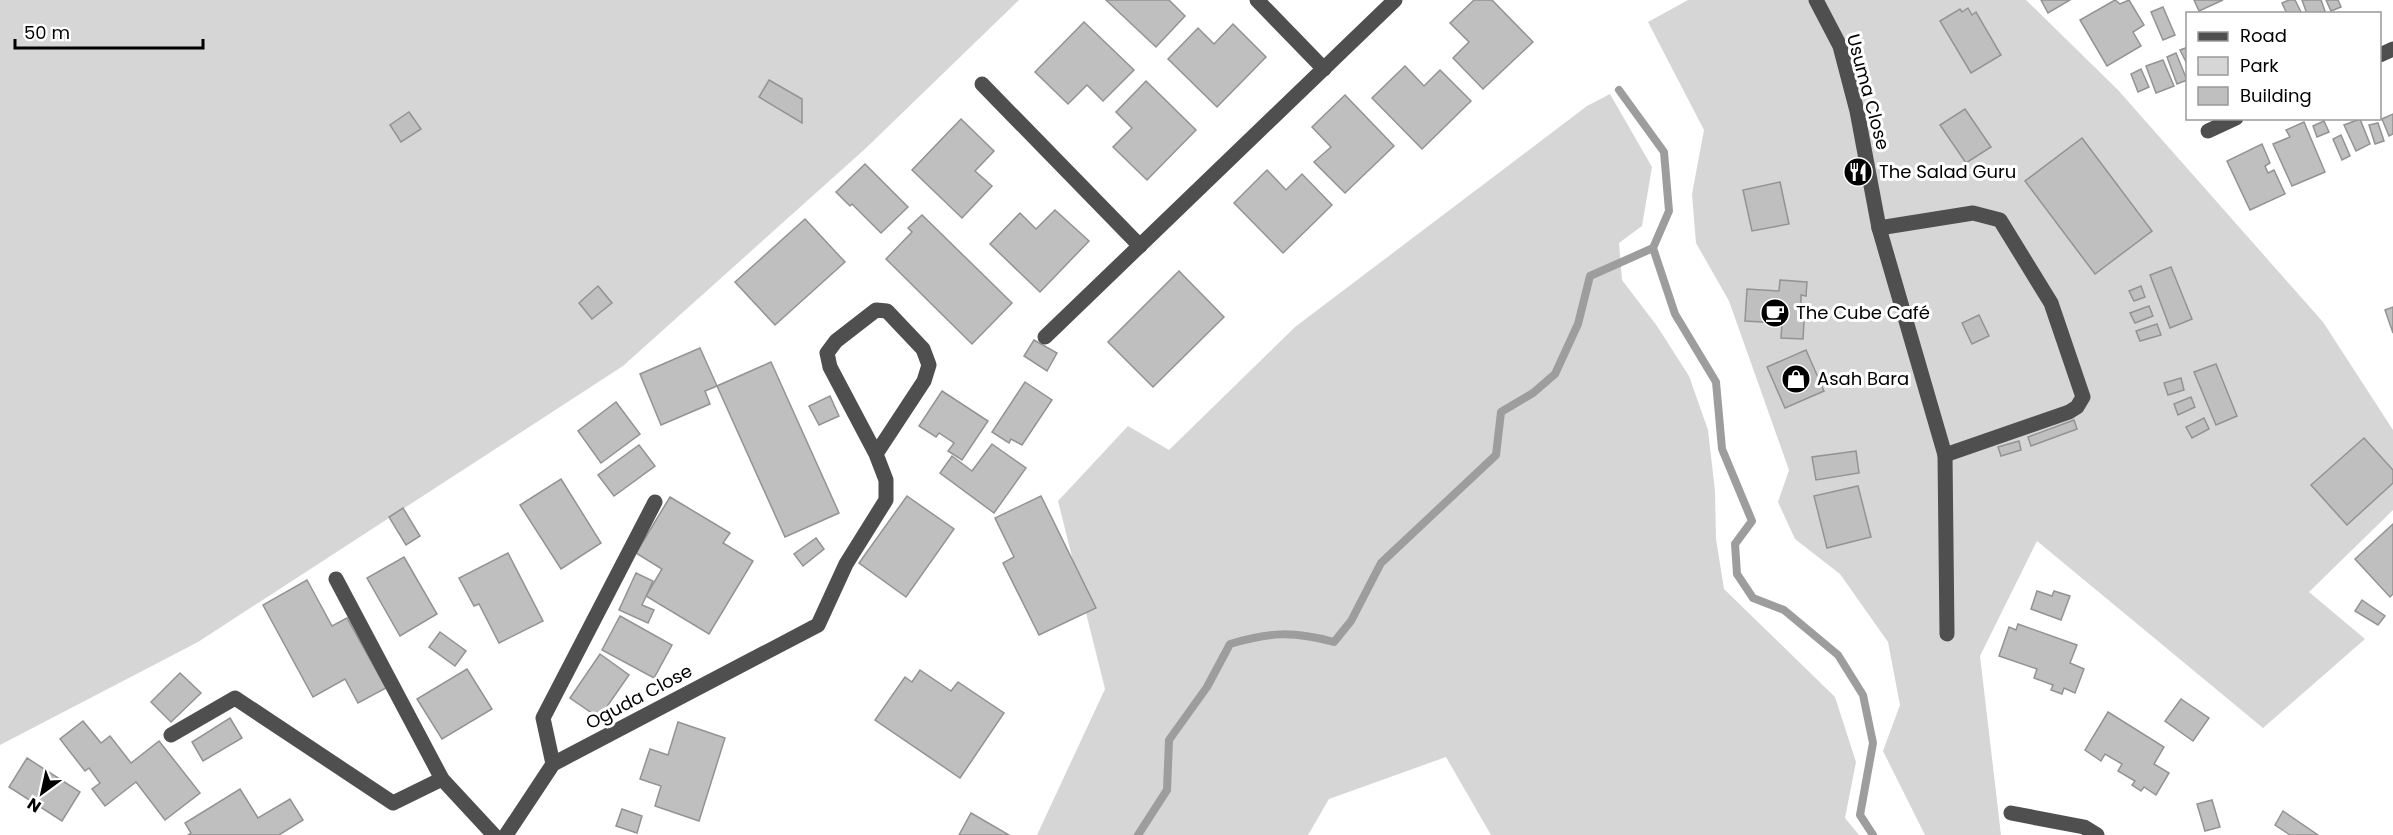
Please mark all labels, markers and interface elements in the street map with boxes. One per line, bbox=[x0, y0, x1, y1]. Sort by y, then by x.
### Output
scale bar bbox=[15, 12, 202, 50]
legend bbox=[2186, 12, 2381, 120]
text: 50 m bbox=[24, 20, 70, 45]
text: Road bbox=[2240, 23, 2287, 48]
street label: Usuma Close bbox=[1841, 31, 1896, 153]
text: Park bbox=[2240, 53, 2279, 78]
text: Building bbox=[2240, 83, 2312, 108]
restaurant icon: The Salad Guru bbox=[1842, 156, 1874, 188]
place label: The Salad Guru bbox=[1879, 159, 2016, 184]
cafe icon: The Cube Café bbox=[1759, 297, 1791, 329]
place label: The Cube Café bbox=[1796, 300, 1930, 325]
shop icon: Asah Bara bbox=[1780, 363, 1812, 395]
place label: Asah Bara bbox=[1817, 366, 1909, 391]
street label: Oguda Close bbox=[581, 658, 696, 735]
north arrow bbox=[12, 763, 72, 823]
text: N bbox=[23, 792, 45, 818]

